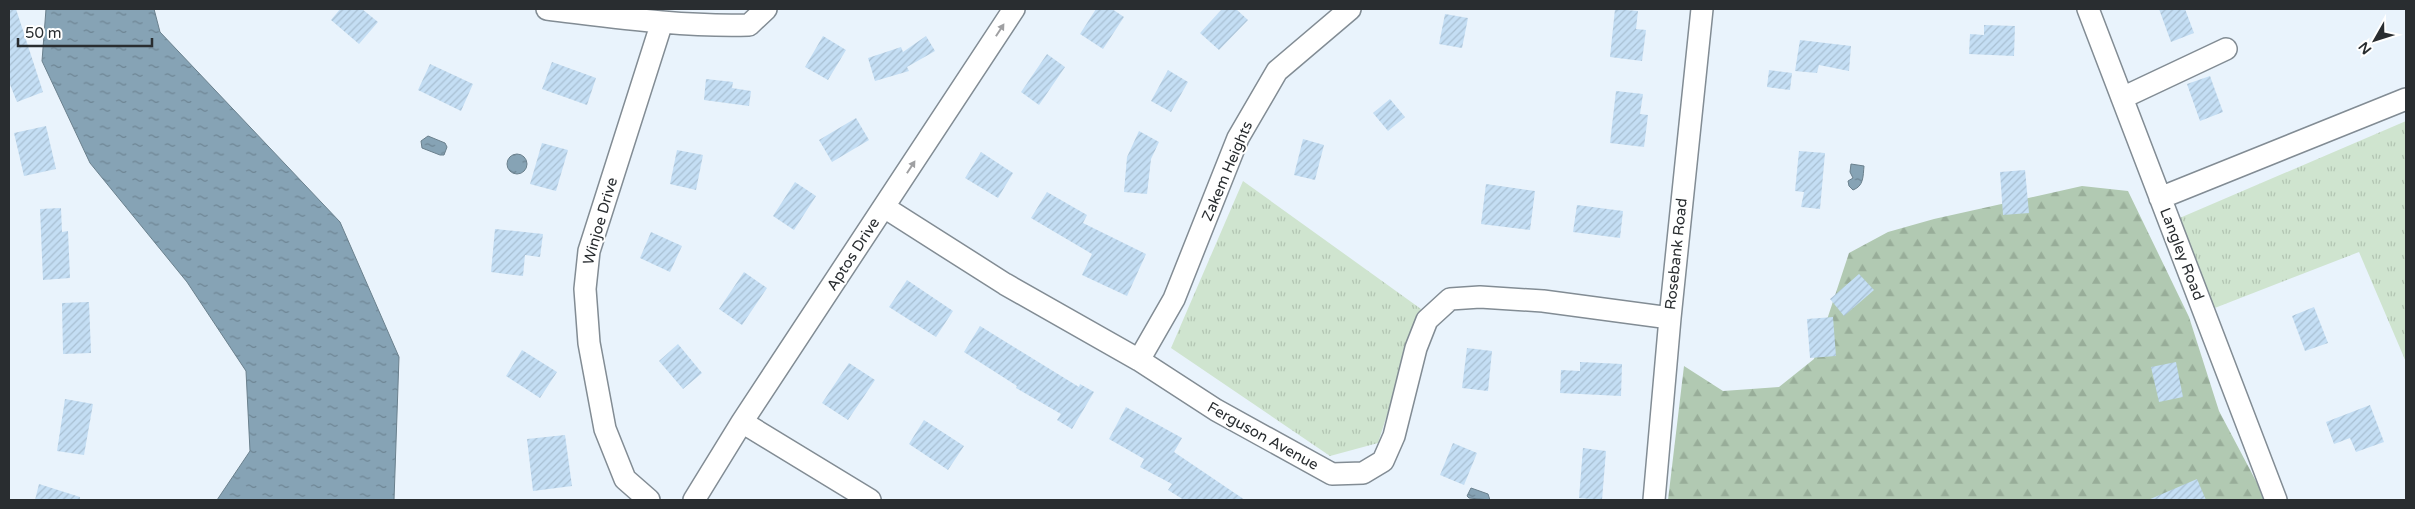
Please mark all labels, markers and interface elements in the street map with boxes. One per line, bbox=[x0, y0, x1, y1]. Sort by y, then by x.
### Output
scale bar bbox=[18, 15, 151, 47]
north arrow bbox=[2350, 15, 2400, 65]
text: 50 m bbox=[25, 24, 62, 42]
one-way arrow bbox=[995, 24, 1004, 37]
text: N bbox=[2355, 38, 2375, 58]
street label: Zakem Heights bbox=[1198, 118, 1256, 224]
one-way arrow bbox=[906, 160, 916, 173]
street label: Winjoe Drive bbox=[579, 175, 621, 267]
street label: Rosebank Road bbox=[1661, 197, 1691, 311]
street label: Langley Road bbox=[2156, 205, 2208, 303]
street label: Aptos Drive bbox=[823, 214, 883, 294]
street label: Ferguson Avenue bbox=[1204, 398, 1322, 474]

